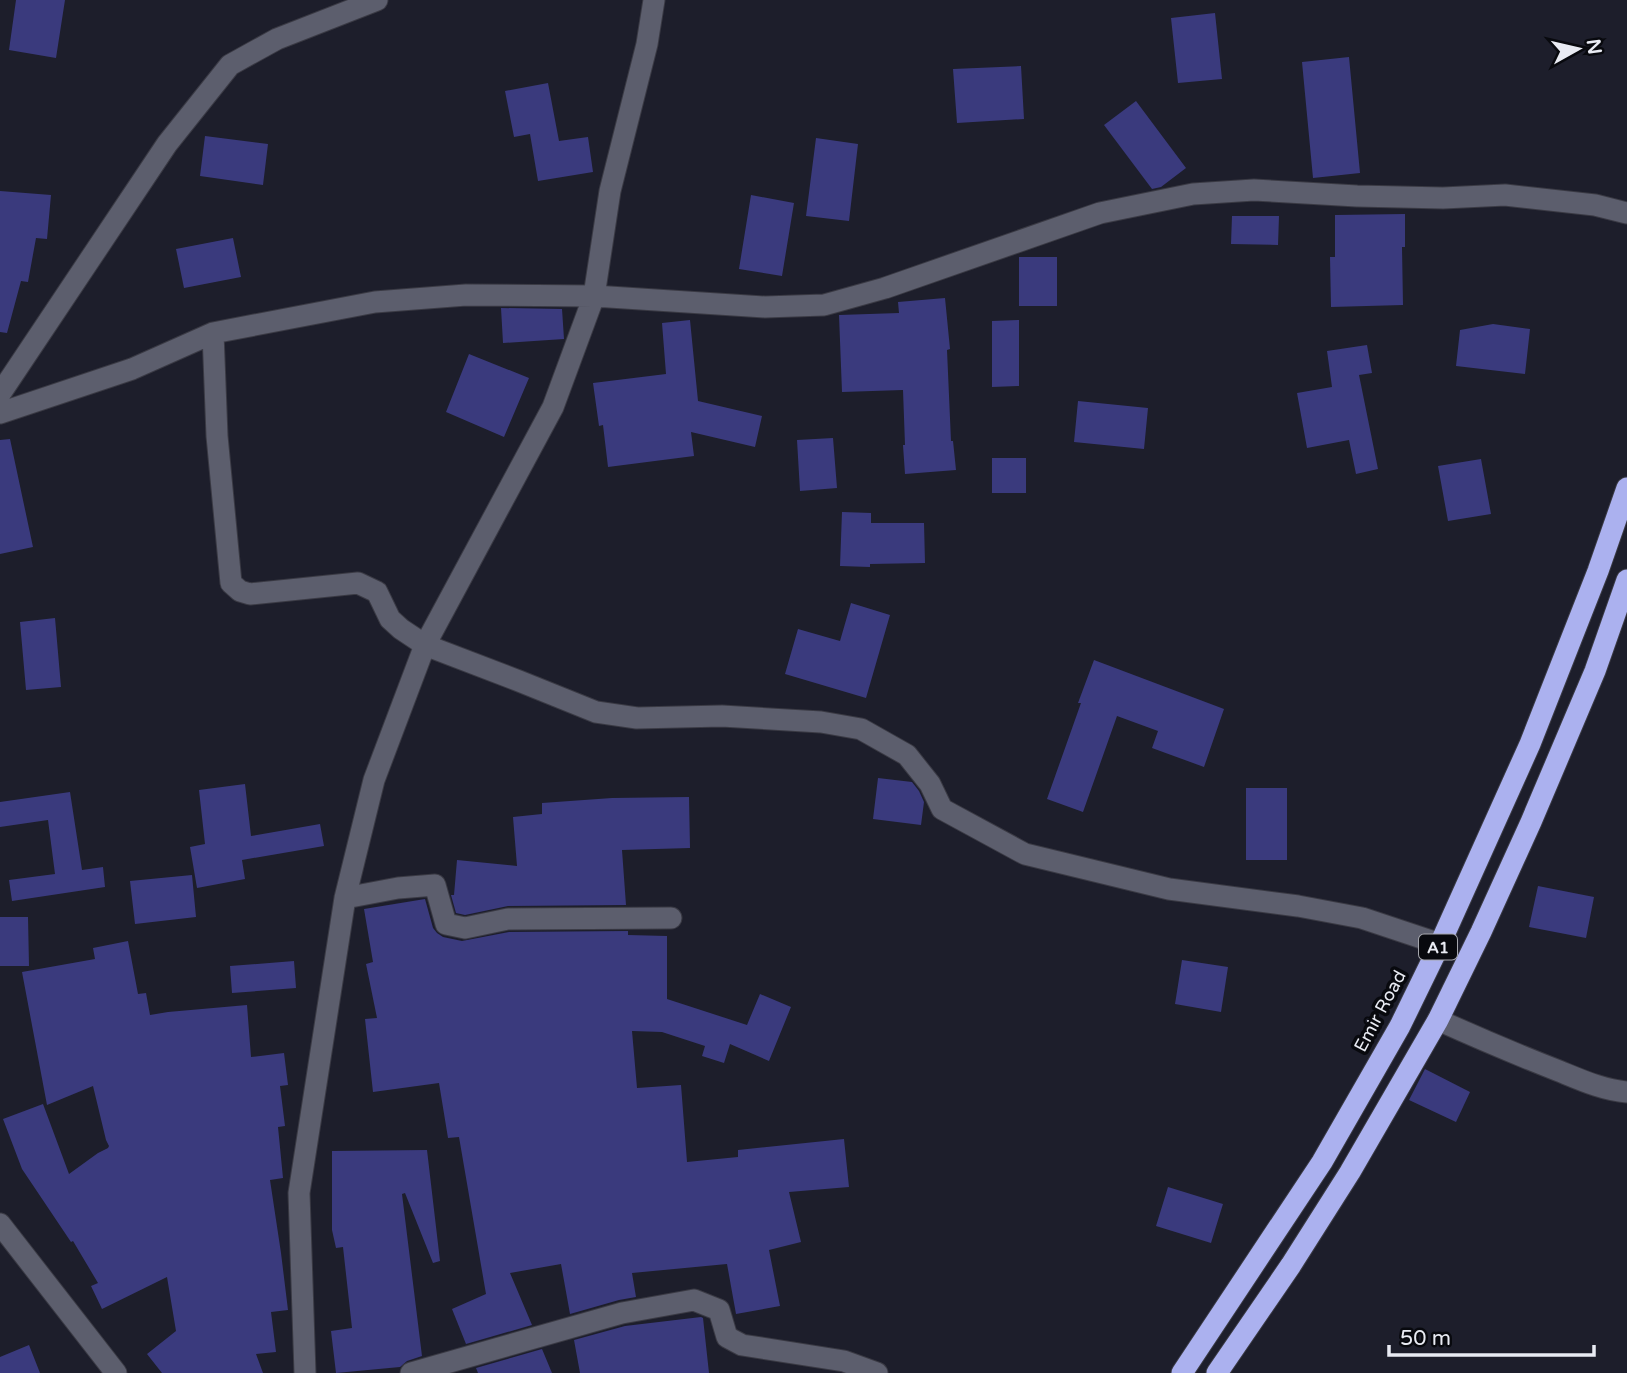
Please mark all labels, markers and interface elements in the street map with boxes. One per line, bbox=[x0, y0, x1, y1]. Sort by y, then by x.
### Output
north arrow bbox=[1543, 14, 1613, 84]
text: N bbox=[1582, 38, 1606, 56]
road number: A1 bbox=[1419, 934, 1457, 959]
street label: Emir Road bbox=[1349, 966, 1411, 1056]
scale bar bbox=[1389, 1314, 1594, 1358]
text: 50 m bbox=[1400, 1326, 1451, 1351]

